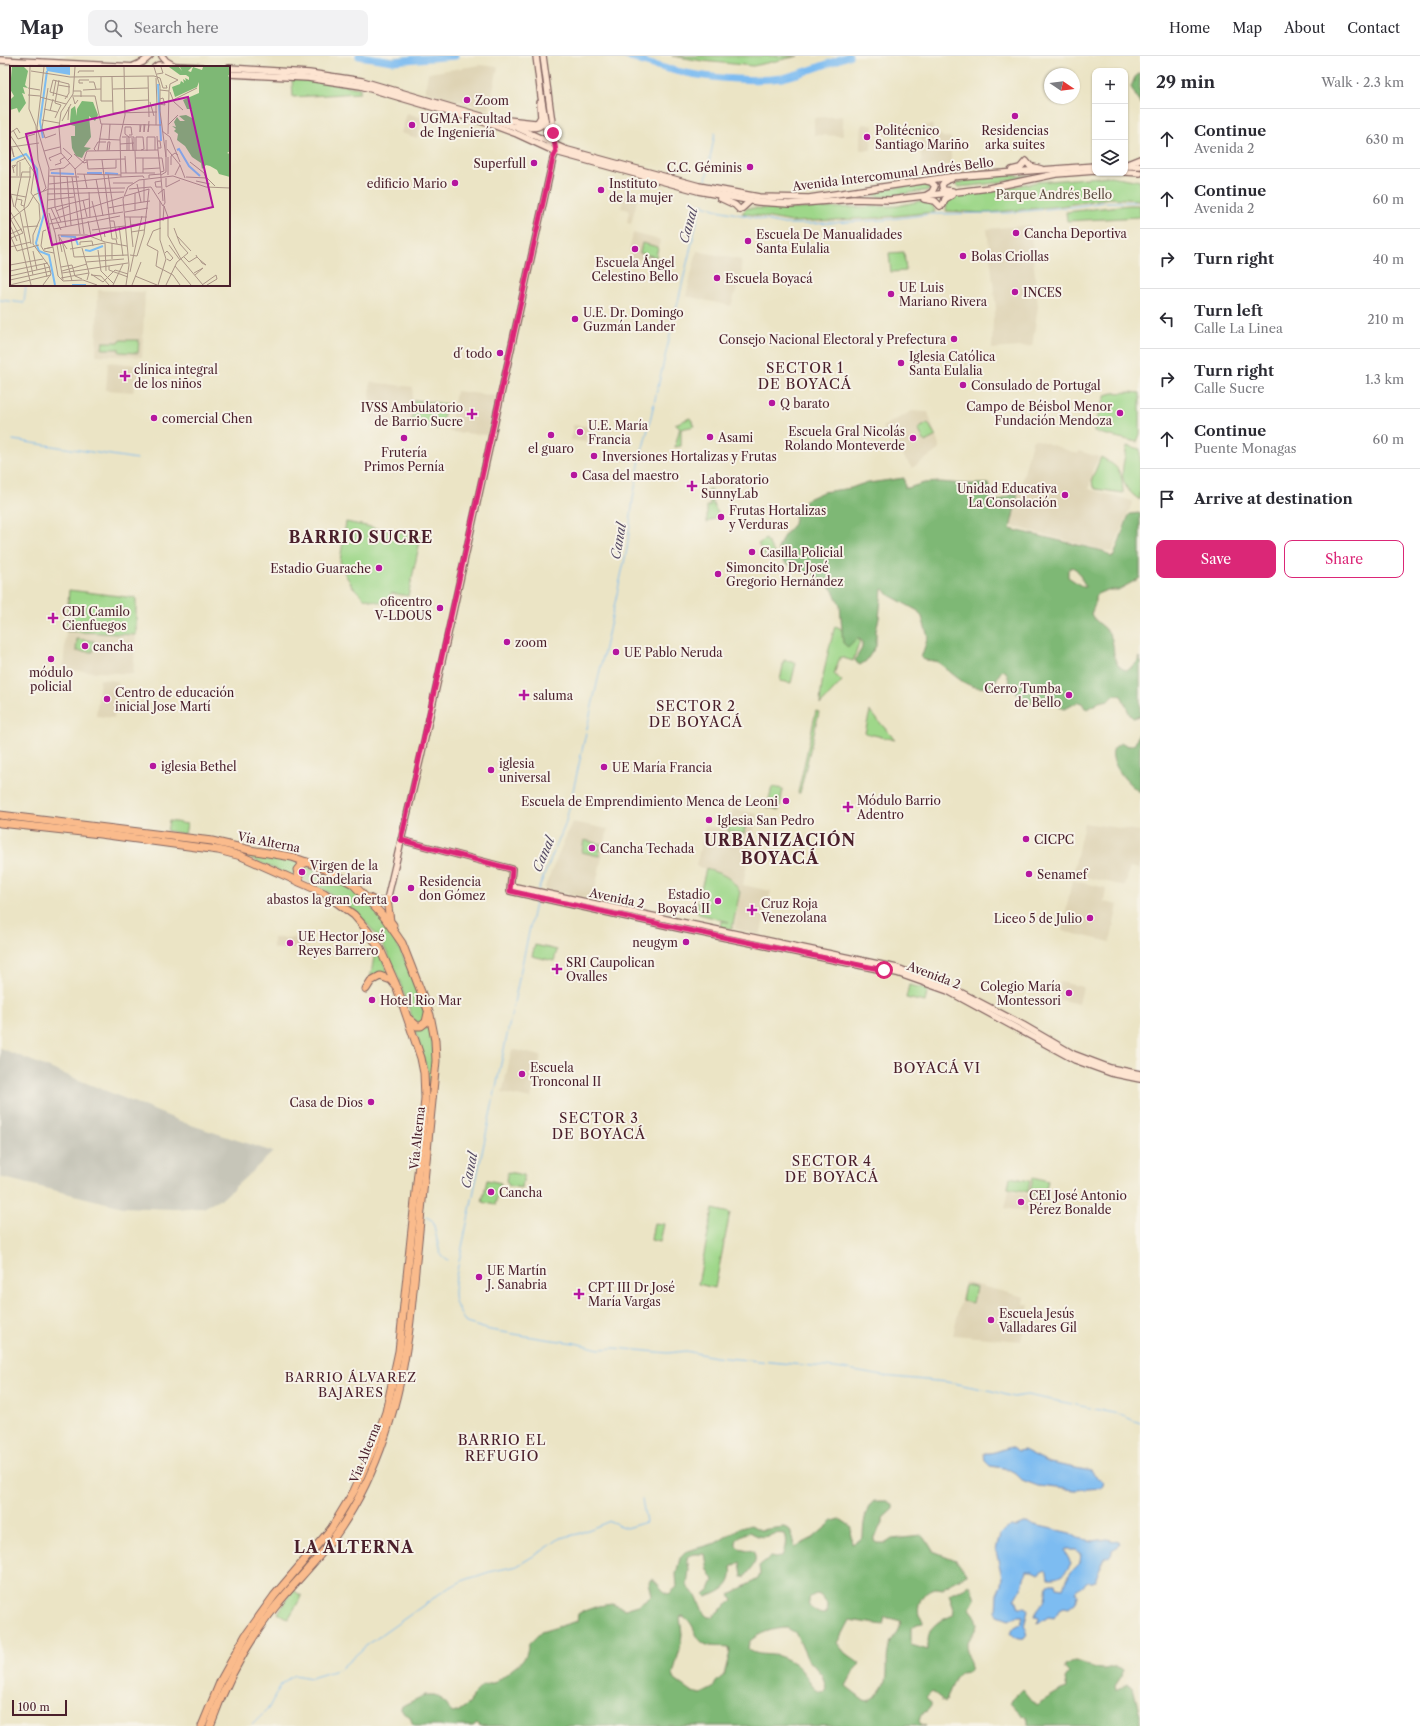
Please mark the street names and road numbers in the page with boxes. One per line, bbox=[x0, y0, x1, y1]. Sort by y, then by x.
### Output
street label: Avenida Intercomunal Andrés Bello bbox=[791, 154, 994, 194]
street label: Vía Alterna bbox=[235, 828, 302, 856]
street label: Avenida 2 bbox=[587, 885, 646, 911]
street label: Avenida 2 bbox=[904, 958, 963, 992]
street label: Vía Alterna bbox=[406, 1105, 428, 1171]
street label: Vía Alterna bbox=[346, 1420, 384, 1486]

